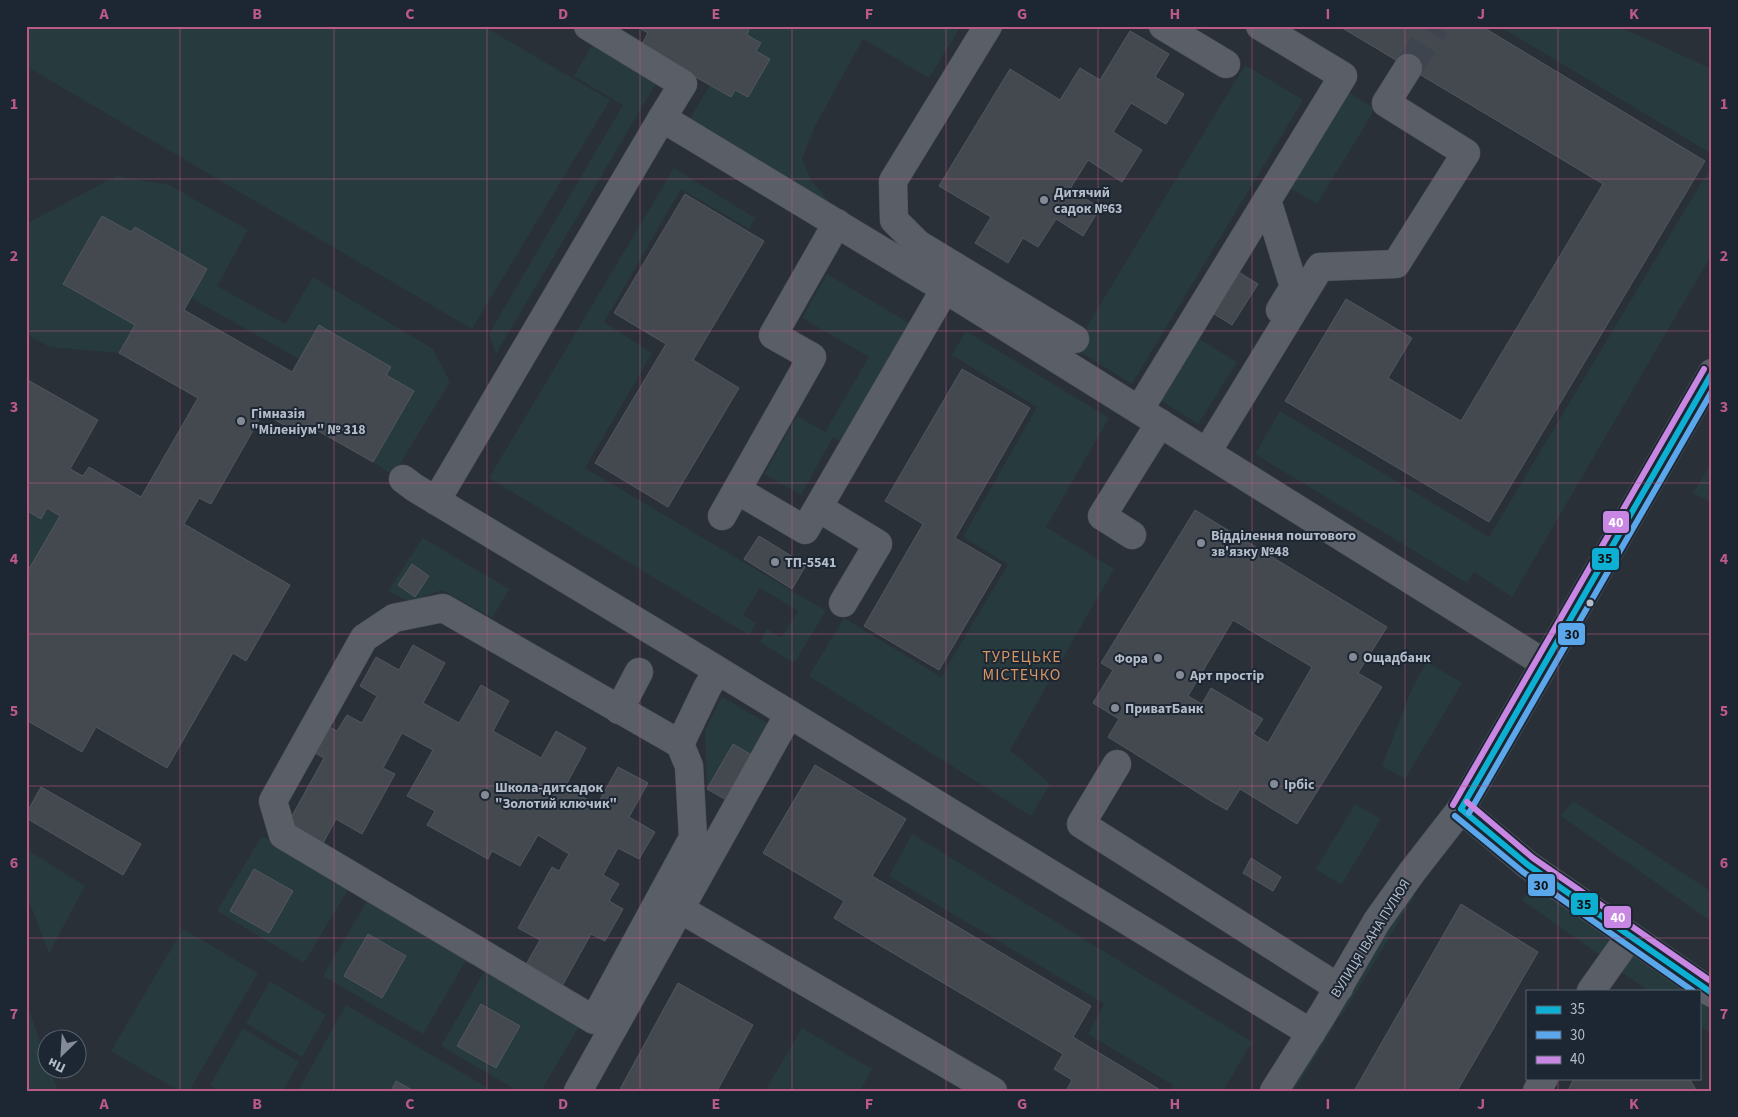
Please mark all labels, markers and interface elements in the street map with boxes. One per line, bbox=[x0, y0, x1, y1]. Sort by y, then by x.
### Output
text: A bbox=[98, 3, 109, 25]
text: B bbox=[252, 3, 262, 25]
text: C bbox=[405, 3, 415, 25]
text: D bbox=[558, 3, 568, 25]
text: E bbox=[712, 3, 720, 25]
text: F bbox=[865, 3, 873, 25]
text: G bbox=[1017, 3, 1027, 25]
text: H bbox=[1170, 3, 1180, 25]
text: I bbox=[1326, 3, 1330, 25]
text: J bbox=[1477, 3, 1485, 25]
text: K bbox=[1629, 3, 1639, 25]
text: 1 bbox=[10, 93, 18, 115]
text: 1 bbox=[1720, 93, 1728, 115]
place label: Дитячий садок №63 bbox=[1054, 183, 1123, 219]
marker: Дитячий садок №63 bbox=[1038, 194, 1050, 206]
text: 2 bbox=[10, 245, 18, 267]
text: 2 bbox=[1720, 245, 1728, 267]
text: 3 bbox=[10, 396, 18, 418]
text: 3 bbox=[1720, 396, 1728, 418]
place label: Гімназія "Міленіум" № 318 bbox=[251, 404, 366, 440]
marker: Гімназія "Міленіум" № 318 bbox=[235, 415, 247, 427]
line badge: 40 bbox=[1602, 510, 1630, 534]
text: 40 bbox=[1609, 513, 1623, 533]
place label: Відділення поштового зв'язку №48 bbox=[1211, 526, 1356, 562]
marker: Відділення поштового зв'язку №48 bbox=[1195, 537, 1207, 549]
line badge: 35 bbox=[1591, 547, 1620, 571]
text: 4 bbox=[10, 548, 19, 570]
text: 4 bbox=[1720, 548, 1729, 570]
text: 35 bbox=[1598, 549, 1612, 569]
place label: ТП-5541 bbox=[785, 553, 836, 573]
marker: ТП-5541 bbox=[769, 556, 781, 568]
unlabelled marker bbox=[1585, 598, 1595, 608]
line badge: 30 bbox=[1557, 622, 1586, 646]
text: 30 bbox=[1565, 625, 1579, 645]
district label: ТУРЕЦЬКЕ МІСТЕЧКО bbox=[982, 646, 1062, 686]
place label: Ощадбанк bbox=[1363, 648, 1431, 668]
place label: Фора bbox=[1114, 649, 1148, 669]
marker: Ощадбанк bbox=[1347, 651, 1359, 663]
marker: Фора bbox=[1152, 652, 1164, 664]
place label: Арт простір bbox=[1189, 666, 1264, 686]
marker: Арт простір bbox=[1174, 669, 1186, 681]
place label: ПриватБанк bbox=[1125, 699, 1204, 719]
text: 5 bbox=[10, 700, 18, 722]
text: 5 bbox=[1720, 700, 1728, 722]
marker: ПриватБанк bbox=[1109, 702, 1121, 714]
place label: Ірбіс bbox=[1284, 775, 1315, 795]
place label: Школа-дитсадок "Золотий ключик" bbox=[495, 778, 617, 814]
marker: Ірбіс bbox=[1268, 778, 1280, 790]
marker: Школа-дитсадок "Золотий ключик" bbox=[479, 789, 491, 801]
text: 6 bbox=[10, 852, 18, 874]
text: 6 bbox=[1720, 852, 1728, 874]
line badge: 30 bbox=[1527, 873, 1556, 897]
street label: ВУЛИЦЯ ІВАНА ПУЛЮЯ bbox=[1326, 875, 1416, 1002]
text: 30 bbox=[1534, 876, 1548, 896]
line badge: 35 bbox=[1570, 892, 1599, 916]
text: 35 bbox=[1577, 895, 1591, 915]
line badge: 40 bbox=[1603, 905, 1632, 929]
text: 40 bbox=[1611, 908, 1625, 928]
legend bbox=[1526, 990, 1700, 1080]
text: 35 bbox=[1570, 999, 1585, 1020]
text: 7 bbox=[10, 1003, 18, 1025]
text: 7 bbox=[1720, 1003, 1728, 1025]
text: 30 bbox=[1570, 1025, 1585, 1046]
north arrow bbox=[38, 1030, 88, 1080]
text: 40 bbox=[1570, 1049, 1585, 1070]
text: Пн bbox=[45, 1052, 69, 1078]
text: A bbox=[98, 1093, 109, 1115]
text: B bbox=[252, 1093, 262, 1115]
text: C bbox=[405, 1093, 415, 1115]
text: D bbox=[558, 1093, 568, 1115]
text: E bbox=[712, 1093, 720, 1115]
text: F bbox=[865, 1093, 873, 1115]
text: G bbox=[1017, 1093, 1027, 1115]
text: H bbox=[1170, 1093, 1180, 1115]
text: I bbox=[1326, 1093, 1330, 1115]
text: J bbox=[1477, 1093, 1485, 1115]
text: K bbox=[1629, 1093, 1639, 1115]

